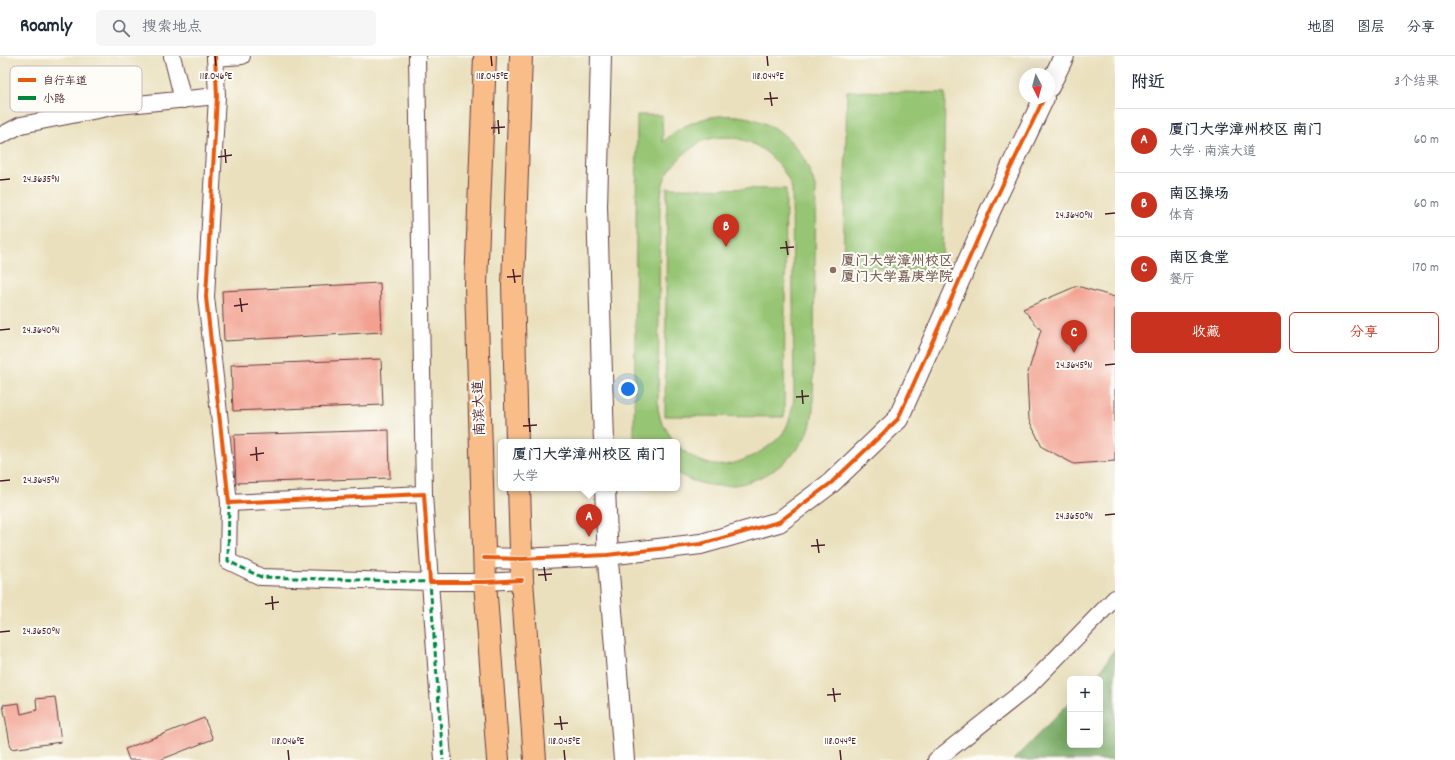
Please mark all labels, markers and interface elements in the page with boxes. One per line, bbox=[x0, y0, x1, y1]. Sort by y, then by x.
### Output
search box bbox=[96, 10, 376, 46]
text: Roamly bbox=[20, 14, 72, 41]
icon: search bbox=[110, 17, 132, 39]
text: 搜索地点 bbox=[142, 17, 202, 39]
text: 地图 bbox=[1307, 18, 1335, 38]
text: 图层 bbox=[1357, 18, 1385, 38]
text: 分享 bbox=[1407, 18, 1435, 38]
legend bbox=[10, 66, 142, 112]
north arrow bbox=[1019, 68, 1055, 104]
text: 118.046°E bbox=[200, 70, 233, 84]
text: 118.045°E bbox=[476, 70, 508, 84]
text: 118.044°E bbox=[752, 70, 784, 84]
text: 附近 bbox=[1131, 72, 1165, 96]
text: 3个结果 bbox=[1394, 73, 1439, 92]
text: 自行车道 bbox=[43, 74, 87, 90]
text: 小路 bbox=[43, 92, 65, 108]
text: 厦门大学漳州校区 南门 bbox=[1169, 120, 1322, 142]
text: A bbox=[1140, 131, 1148, 150]
text: 60 m bbox=[1414, 131, 1439, 150]
text: 大学 · 南滨大道 bbox=[1169, 143, 1256, 162]
text: 24.3635°N bbox=[23, 173, 59, 187]
text: 南区操场 bbox=[1169, 184, 1229, 206]
text: B bbox=[1141, 195, 1147, 214]
text: 60 m bbox=[1414, 195, 1439, 214]
text: 体育 bbox=[1169, 207, 1195, 226]
text: 24.3640°N bbox=[1055, 209, 1093, 223]
pin: B bbox=[713, 214, 739, 247]
text: 南区食堂 bbox=[1169, 248, 1229, 270]
place label: 厦门大学漳州校区 厦门大学嘉庚学院 bbox=[841, 252, 953, 288]
text: C bbox=[1141, 259, 1147, 278]
text: 170 m bbox=[1412, 259, 1439, 278]
marker: 厦门大学漳州校区 厦门大学嘉庚学院 bbox=[828, 265, 838, 275]
text: 餐厅 bbox=[1169, 271, 1195, 290]
button: 收藏 bbox=[1131, 312, 1281, 353]
button: 分享 bbox=[1289, 312, 1439, 353]
pin: C bbox=[1061, 320, 1087, 353]
text: 24.3640°N bbox=[22, 324, 60, 338]
text: 24.3645°N bbox=[1056, 359, 1092, 373]
your location bbox=[618, 379, 638, 399]
street label: 南滨大道 bbox=[469, 380, 491, 436]
popup bbox=[498, 439, 680, 491]
text: 厦门大学漳州校区 南门 bbox=[512, 445, 666, 467]
text: 大学 bbox=[512, 468, 538, 487]
text: 24.3645°N bbox=[23, 474, 59, 488]
pin: A bbox=[576, 504, 602, 537]
text: 24.3650°N bbox=[1055, 510, 1093, 524]
text: 24.3650°N bbox=[22, 625, 60, 639]
map controls bbox=[1067, 676, 1103, 748]
button: + bbox=[1067, 676, 1103, 712]
button: − bbox=[1067, 712, 1103, 748]
text: 118.046°E bbox=[272, 735, 305, 749]
text: 118.045°E bbox=[548, 735, 580, 749]
text: 118.044°E bbox=[824, 735, 856, 749]

